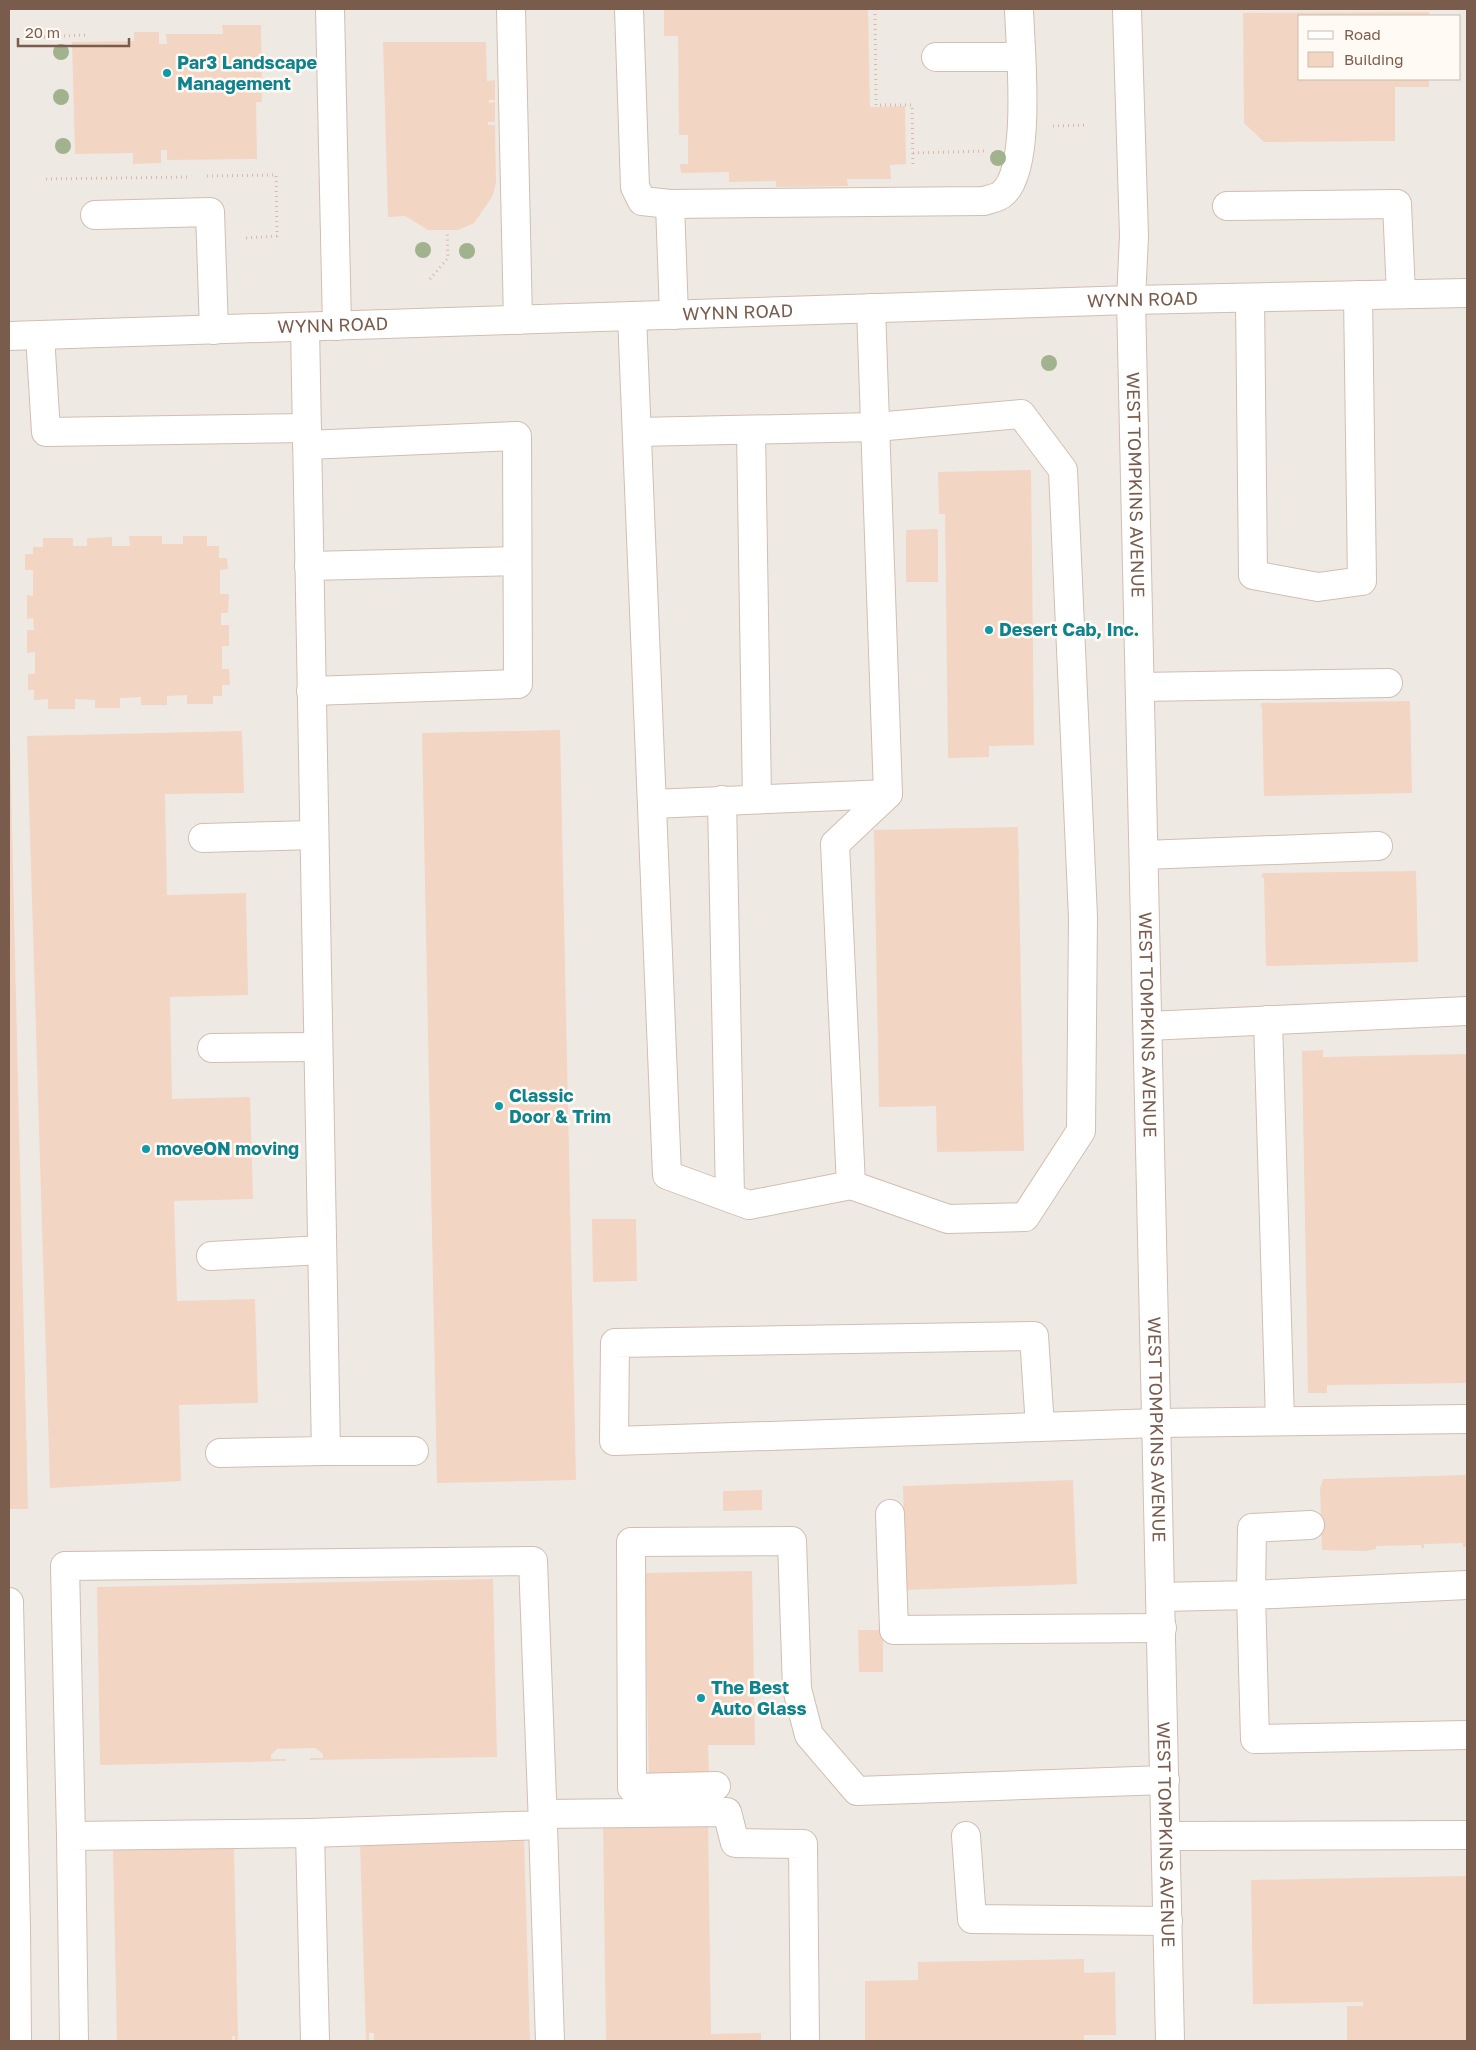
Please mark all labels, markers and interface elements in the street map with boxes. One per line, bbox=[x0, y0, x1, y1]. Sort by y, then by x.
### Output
scale bar bbox=[18, 15, 129, 47]
legend bbox=[1298, 15, 1461, 80]
text: 20 m bbox=[25, 23, 60, 41]
text: Road bbox=[1344, 25, 1381, 43]
text: Building bbox=[1344, 50, 1404, 68]
place label: Par3 Landscape Management bbox=[177, 51, 318, 94]
marker: Par3 Landscape Management bbox=[161, 67, 173, 79]
street label: WYNN ROAD bbox=[1087, 287, 1198, 311]
street label: WYNN ROAD bbox=[682, 299, 793, 324]
street label: WYNN ROAD bbox=[277, 312, 389, 337]
street label: WEST TOMPKINS AVENUE bbox=[1123, 372, 1150, 598]
place label: Desert Cab, Inc. bbox=[999, 618, 1139, 640]
marker: Desert Cab, Inc. bbox=[983, 624, 995, 636]
street label: WEST TOMPKINS AVENUE bbox=[1135, 911, 1162, 1138]
place label: Classic Door & Trim bbox=[509, 1084, 611, 1127]
marker: Classic Door & Trim bbox=[493, 1100, 505, 1112]
place label: moveON moving bbox=[156, 1137, 299, 1159]
marker: moveON moving bbox=[140, 1143, 152, 1155]
street label: WEST TOMPKINS AVENUE bbox=[1144, 1316, 1171, 1543]
place label: The Best Auto Glass bbox=[711, 1676, 807, 1719]
marker: The Best Auto Glass bbox=[695, 1692, 707, 1704]
street label: WEST TOMPKINS AVENUE bbox=[1153, 1721, 1180, 1948]

